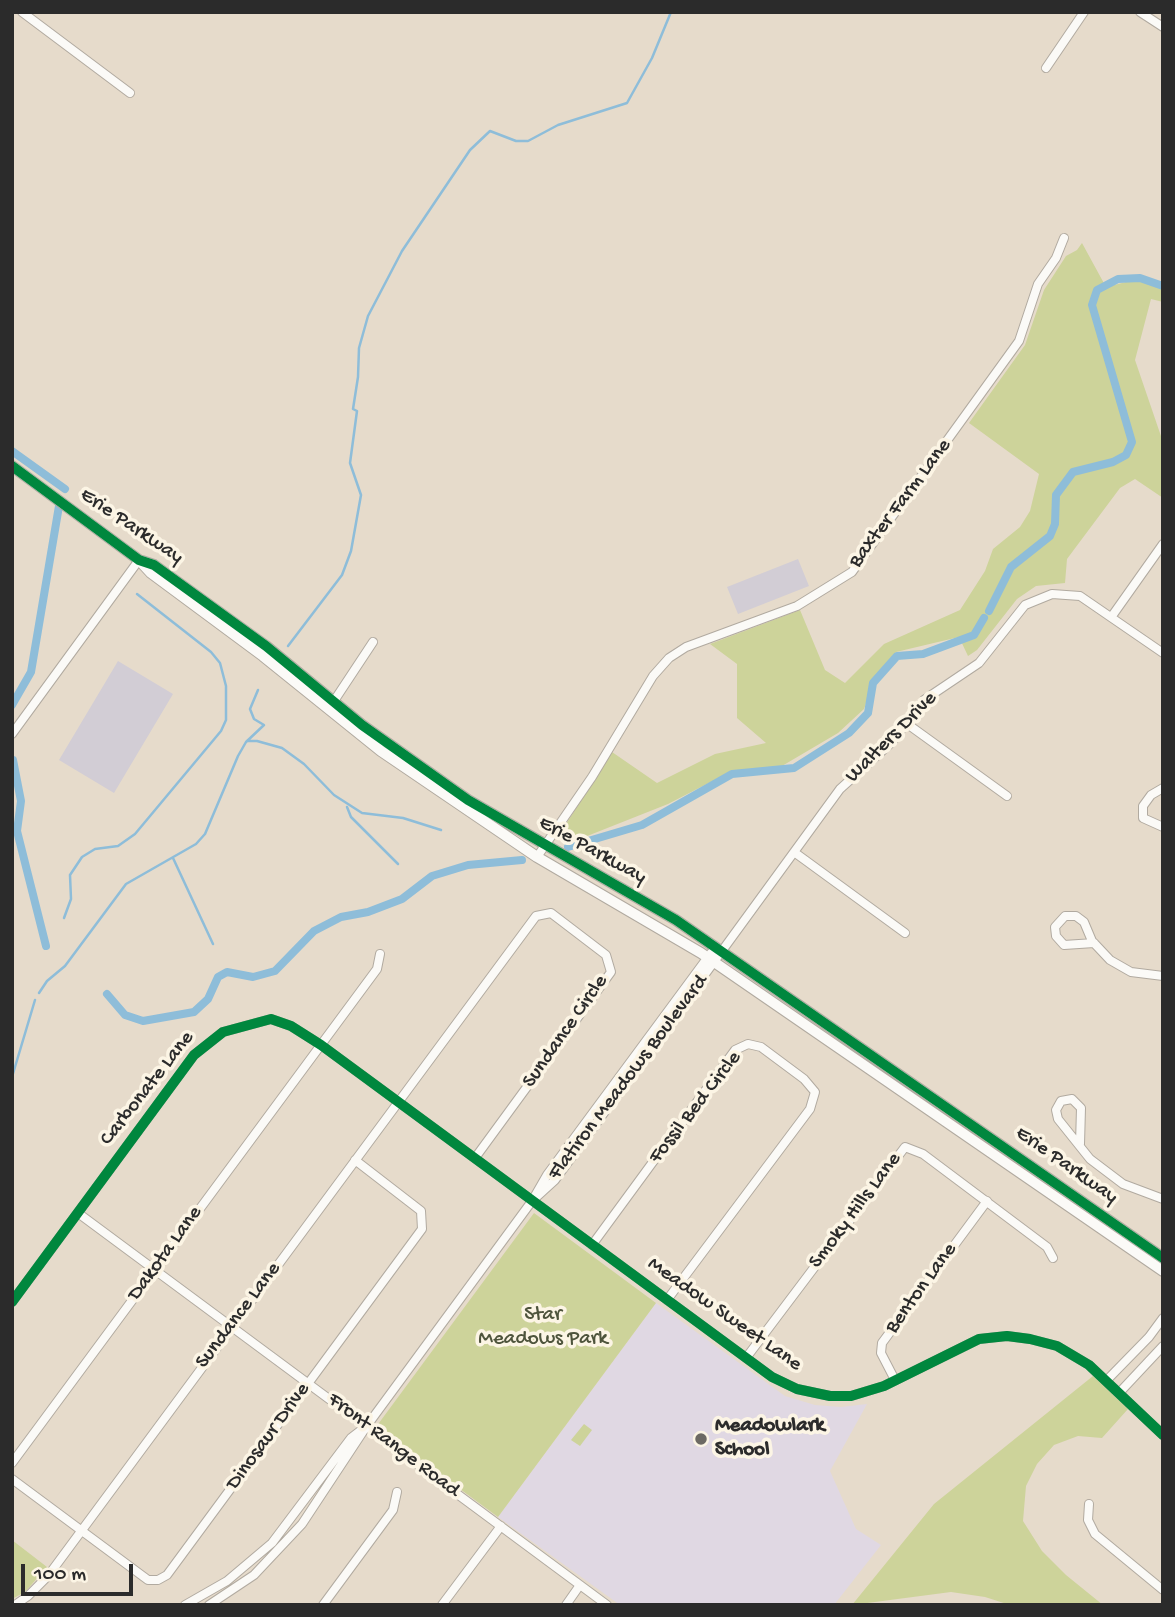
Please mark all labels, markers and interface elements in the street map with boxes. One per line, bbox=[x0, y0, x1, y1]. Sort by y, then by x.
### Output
street label: Baxter Farm Lane bbox=[844, 434, 958, 574]
street label: Erie Parkway bbox=[75, 483, 187, 571]
street label: Walters Drive bbox=[841, 687, 943, 789]
street label: Erie Parkway bbox=[534, 811, 650, 891]
street label: Flatiron Meadows Boulevard bbox=[544, 970, 714, 1186]
street label: Sundance Circle bbox=[518, 971, 614, 1093]
street label: Carbonate Lane bbox=[95, 1027, 201, 1151]
street label: Fossil Bed Circle bbox=[644, 1047, 748, 1169]
street label: Erie Parkway bbox=[1010, 1121, 1122, 1211]
street label: Smoky Hills Lane bbox=[804, 1148, 908, 1274]
street label: Dakota Lane bbox=[123, 1202, 209, 1306]
street label: Benton Lane bbox=[881, 1239, 963, 1339]
street label: Meadow Sweet Lane bbox=[642, 1252, 806, 1378]
street label: Sundance Lane bbox=[191, 1258, 287, 1374]
park label: Star Meadows Park bbox=[478, 1303, 608, 1353]
street label: Dinosaur Drive bbox=[222, 1378, 316, 1496]
street label: Front Range Road bbox=[322, 1388, 464, 1504]
place label: Meadowlark School bbox=[715, 1414, 825, 1464]
marker: Meadowlark School bbox=[693, 1431, 709, 1447]
scale bar bbox=[24, 1550, 136, 1594]
text: 100 m bbox=[34, 1563, 86, 1588]

